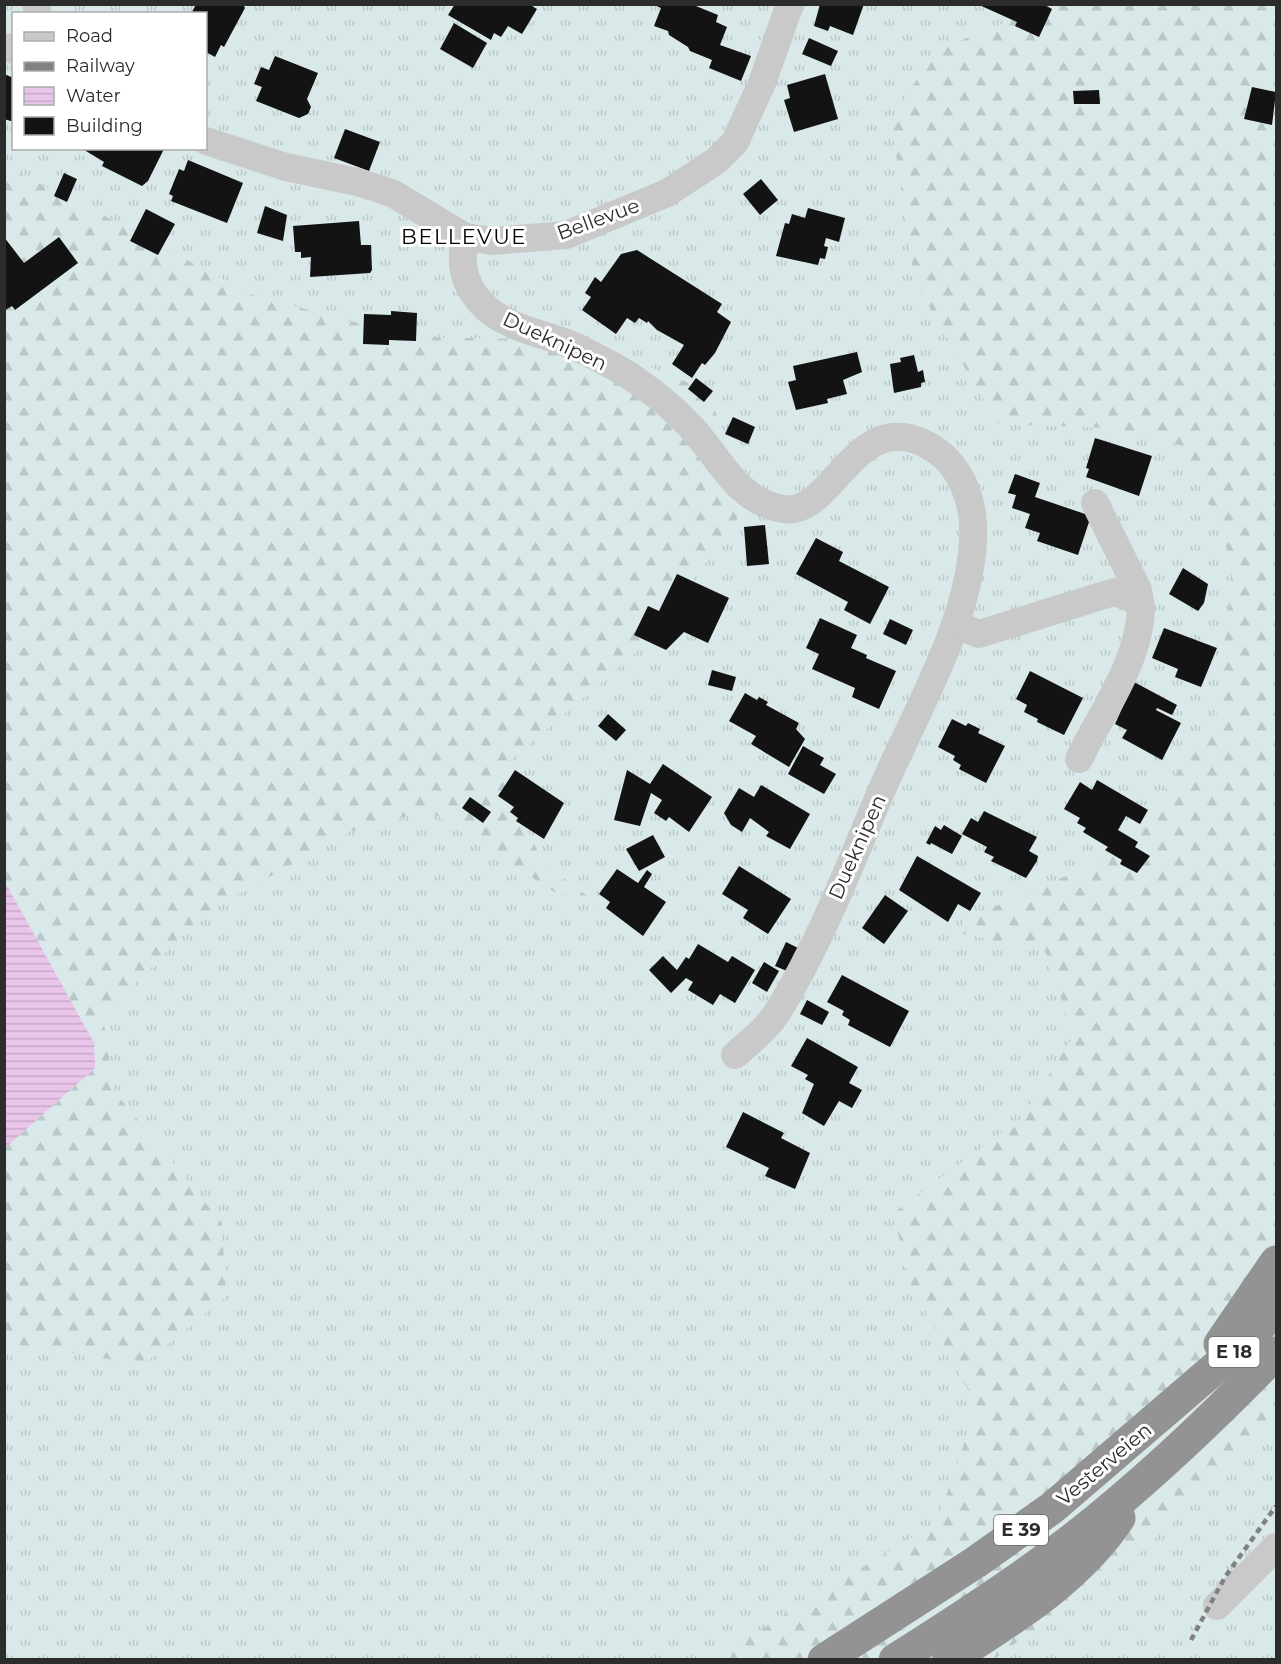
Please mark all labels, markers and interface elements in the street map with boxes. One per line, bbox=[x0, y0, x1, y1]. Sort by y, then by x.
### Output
legend bbox=[12, 12, 207, 150]
text: Road bbox=[66, 25, 113, 47]
text: Railway bbox=[66, 55, 135, 77]
text: Water bbox=[66, 85, 121, 107]
text: Building bbox=[66, 115, 143, 137]
street label: Bellevue bbox=[553, 193, 643, 245]
district label: BELLEVUE bbox=[401, 224, 527, 249]
street label: Dueknipen bbox=[499, 306, 611, 376]
street label: Dueknipen bbox=[823, 791, 891, 903]
road number: E 18 bbox=[1208, 1337, 1260, 1367]
street label: Vesterveien bbox=[1052, 1417, 1156, 1511]
road number: E 39 bbox=[994, 1515, 1048, 1545]

